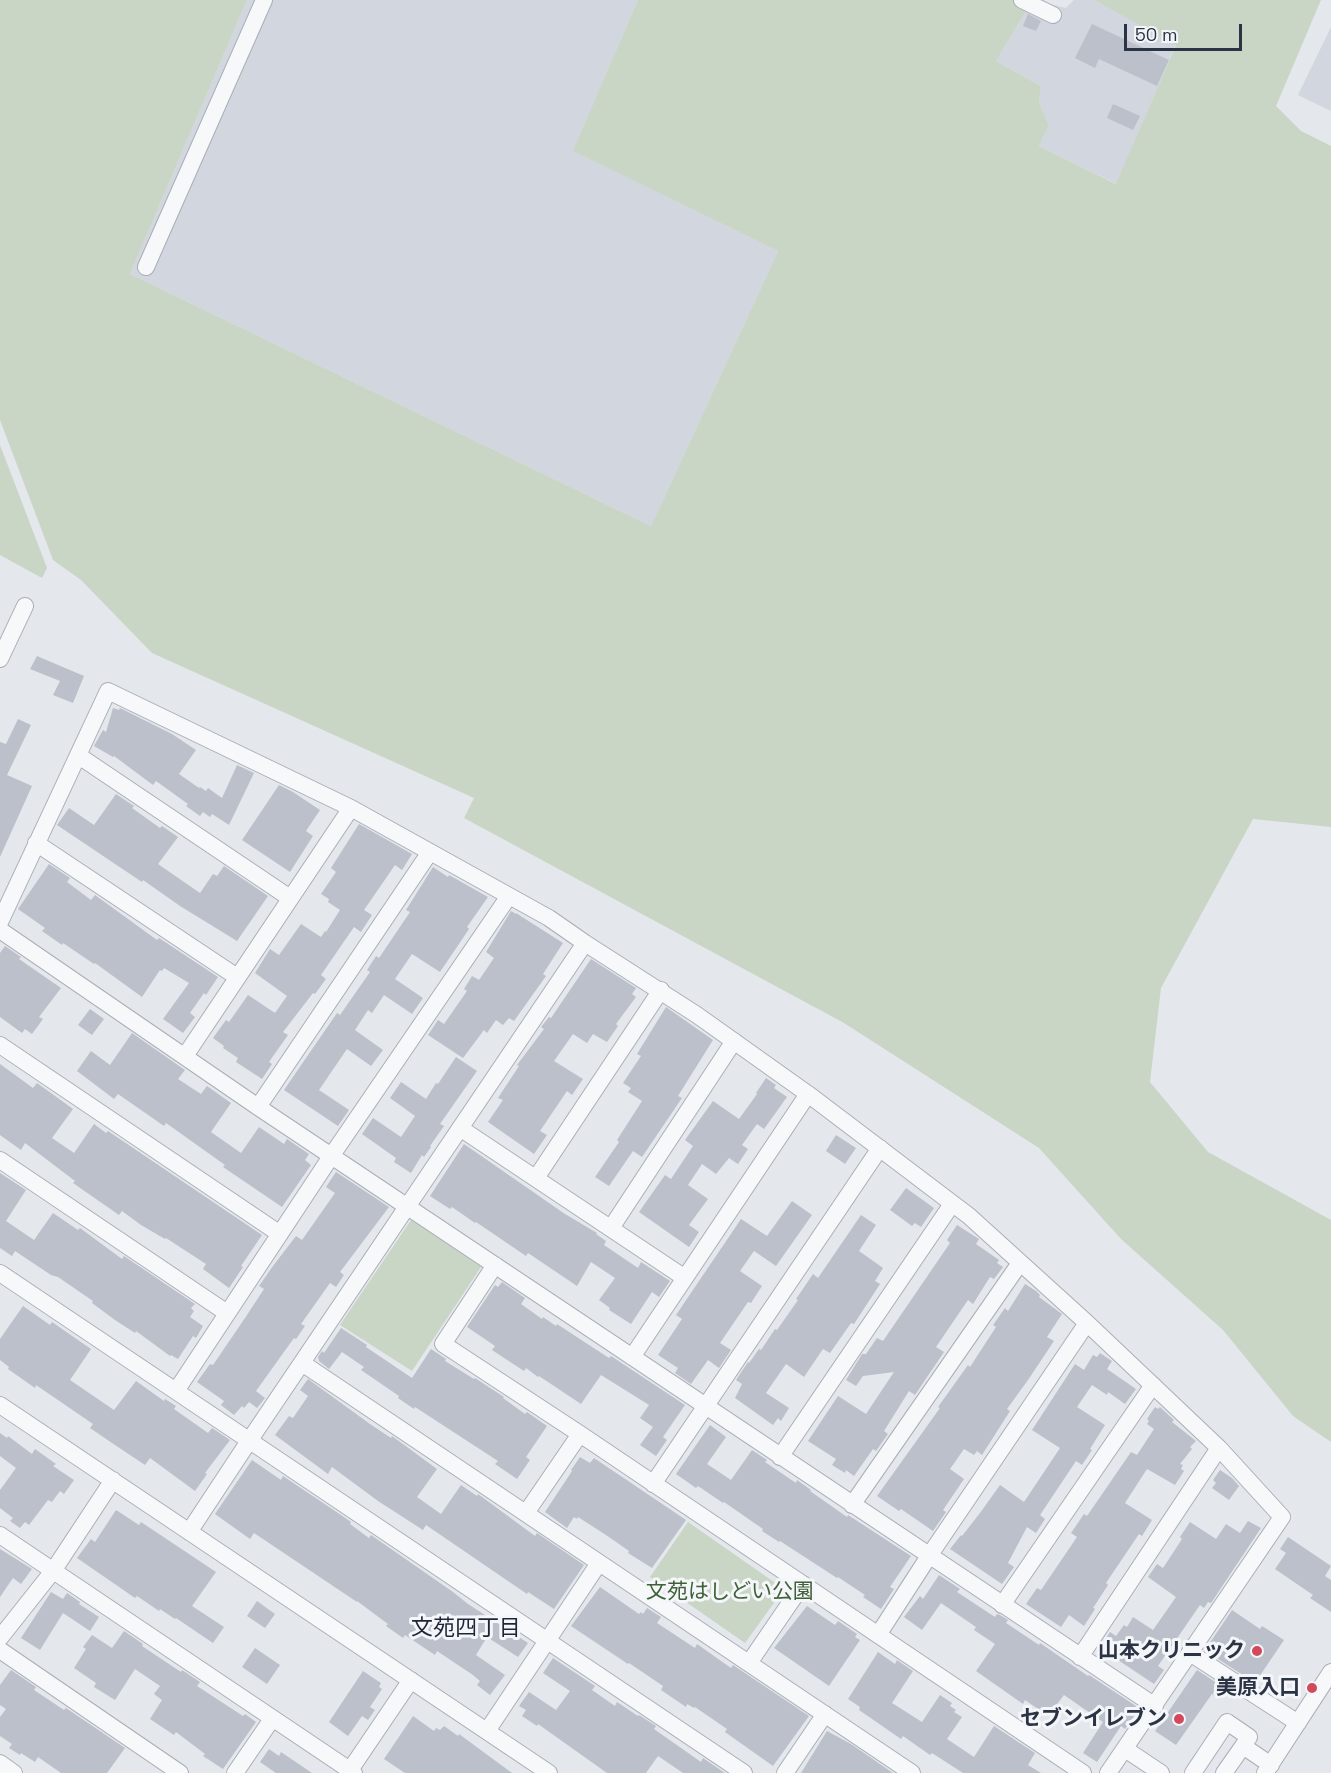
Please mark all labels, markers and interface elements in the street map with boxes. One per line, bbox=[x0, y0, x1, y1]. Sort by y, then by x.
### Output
scale bar bbox=[1127, 12, 1246, 50]
text: 50 m bbox=[1135, 23, 1177, 46]
park label: 文苑はしどい公園 bbox=[646, 1579, 814, 1605]
district label: 文苑四丁目 bbox=[411, 1616, 521, 1642]
place label: 山本クリニック bbox=[1098, 1638, 1245, 1664]
marker: 山本クリニック bbox=[1250, 1644, 1264, 1658]
place label: 美原入口 bbox=[1216, 1675, 1300, 1701]
marker: 美原入口 bbox=[1305, 1681, 1319, 1695]
place label: セブンイレブン bbox=[1020, 1706, 1167, 1732]
marker: セブンイレブン bbox=[1172, 1712, 1186, 1726]

